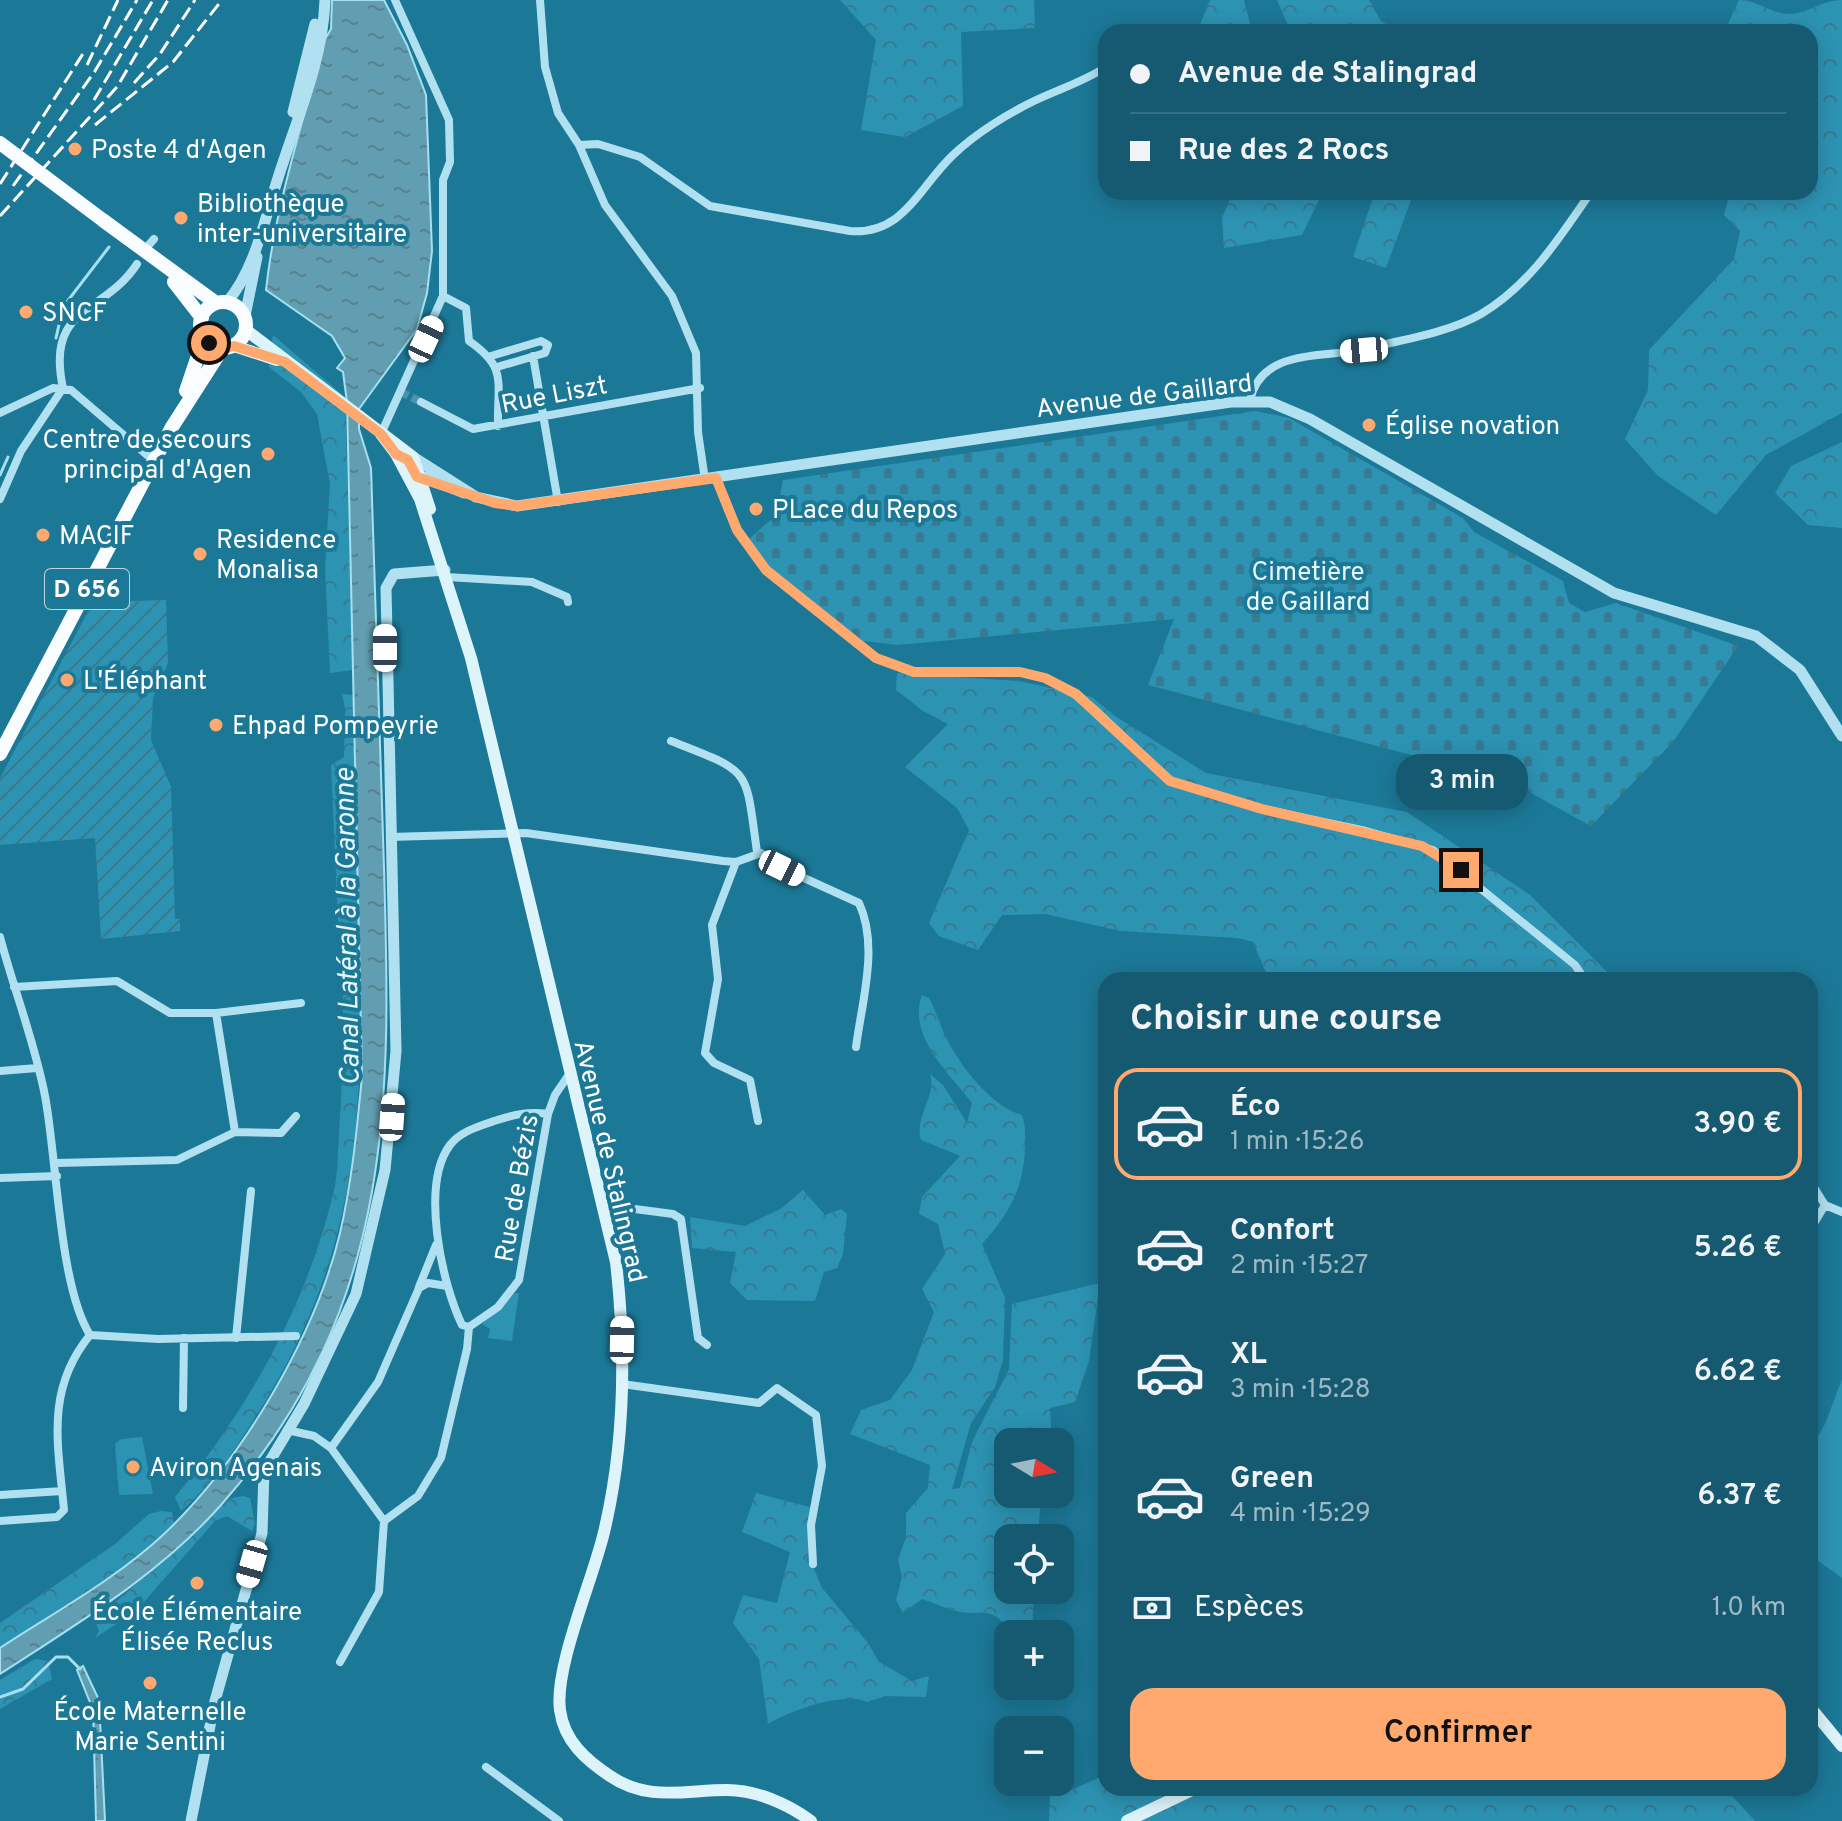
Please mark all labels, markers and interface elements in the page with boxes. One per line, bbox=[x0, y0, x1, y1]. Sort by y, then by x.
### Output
text: Avenue de Stalingrad bbox=[1178, 56, 1477, 93]
text: Rue des 2 Rocs bbox=[1178, 133, 1389, 170]
place label: Poste 4 d'Agen bbox=[91, 135, 267, 168]
marker: Poste 4 d'Agen bbox=[66, 140, 84, 158]
place label: Bibliothèque inter-universitaire bbox=[197, 189, 407, 252]
marker: Bibliothèque inter-universitaire bbox=[172, 209, 190, 227]
place label: SNCF bbox=[42, 298, 107, 331]
marker: SNCF bbox=[17, 303, 35, 321]
car bbox=[405, 312, 447, 366]
route start bbox=[191, 325, 227, 361]
car bbox=[1339, 336, 1389, 364]
street label: Avenue de Gaillard bbox=[1034, 368, 1254, 427]
street label: Rue Liszt bbox=[499, 370, 610, 423]
place label: Église novation bbox=[1385, 409, 1560, 444]
marker: Église novation bbox=[1360, 416, 1378, 434]
place label: Centre de secours principal d'Agen bbox=[43, 425, 252, 488]
marker: Centre de secours principal d'Agen bbox=[259, 445, 277, 463]
place label: PLace du Repos bbox=[772, 495, 958, 528]
marker: PLace du Repos bbox=[747, 500, 765, 518]
place label: MACIF bbox=[59, 521, 134, 554]
place label: Residence Monalisa bbox=[216, 525, 336, 588]
marker: MACIF bbox=[34, 526, 52, 544]
marker: Residence Monalisa bbox=[191, 545, 209, 563]
park label: Cimetière de Gaillard bbox=[1246, 557, 1370, 620]
road number: D 656 bbox=[45, 569, 129, 609]
car bbox=[373, 624, 397, 672]
place label: L'Éléphant bbox=[83, 664, 207, 699]
marker: L'Éléphant bbox=[58, 671, 76, 689]
place label: Ehpad Pompeyrie bbox=[232, 711, 439, 744]
marker: Ehpad Pompeyrie bbox=[207, 716, 225, 734]
callout: 3 min bbox=[1395, 754, 1527, 810]
text: 3 min bbox=[1429, 765, 1495, 798]
water label: Canal Latéral à la Garonne bbox=[328, 767, 370, 1086]
car bbox=[755, 847, 809, 889]
route end bbox=[1443, 852, 1479, 888]
text: Choisir une course bbox=[1130, 997, 1442, 1043]
street label: Avenue de Stalingrad bbox=[565, 1037, 653, 1286]
icon: car bbox=[1134, 1088, 1206, 1160]
text: Éco bbox=[1230, 1089, 1281, 1126]
car bbox=[378, 1092, 406, 1142]
text: 3.90 € bbox=[1693, 1106, 1782, 1143]
street label: Rue de Bézis bbox=[489, 1112, 548, 1265]
text: 1 min · 15:26 bbox=[1230, 1126, 1364, 1159]
icon: car bbox=[1134, 1212, 1206, 1284]
text: Confort bbox=[1230, 1213, 1335, 1250]
text: 5.26 € bbox=[1694, 1230, 1782, 1267]
text: 2 min · 15:27 bbox=[1230, 1250, 1368, 1283]
car bbox=[610, 1316, 634, 1364]
icon: car bbox=[1134, 1336, 1206, 1408]
text: XL bbox=[1230, 1337, 1267, 1374]
text: 6.62 € bbox=[1694, 1354, 1782, 1391]
text: 3 min · 15:28 bbox=[1230, 1374, 1371, 1407]
north arrow bbox=[994, 1428, 1074, 1508]
map controls bbox=[994, 1428, 1074, 1796]
place label: Aviron Agenais bbox=[149, 1453, 322, 1486]
marker: Aviron Agenais bbox=[124, 1458, 142, 1476]
icon: car bbox=[1134, 1460, 1206, 1532]
text: Green bbox=[1230, 1461, 1314, 1498]
text: 6.37 € bbox=[1697, 1478, 1782, 1515]
text: 4 min · 15:29 bbox=[1230, 1498, 1371, 1531]
button: locate bbox=[994, 1524, 1074, 1604]
car bbox=[234, 1538, 270, 1590]
marker: École Élémentaire Élisée Reclus bbox=[188, 1574, 206, 1592]
icon: cash bbox=[1130, 1586, 1174, 1630]
text: Espèces bbox=[1194, 1590, 1304, 1627]
text: 1.0 km bbox=[1712, 1592, 1786, 1625]
place label: École Élémentaire Élisée Reclus bbox=[92, 1595, 302, 1660]
button: + bbox=[994, 1620, 1074, 1700]
marker: École Maternelle Marie Sentini bbox=[141, 1674, 159, 1692]
button: Confirmer bbox=[1130, 1688, 1786, 1780]
place label: École Maternelle Marie Sentini bbox=[53, 1695, 247, 1760]
button: − bbox=[994, 1716, 1074, 1796]

